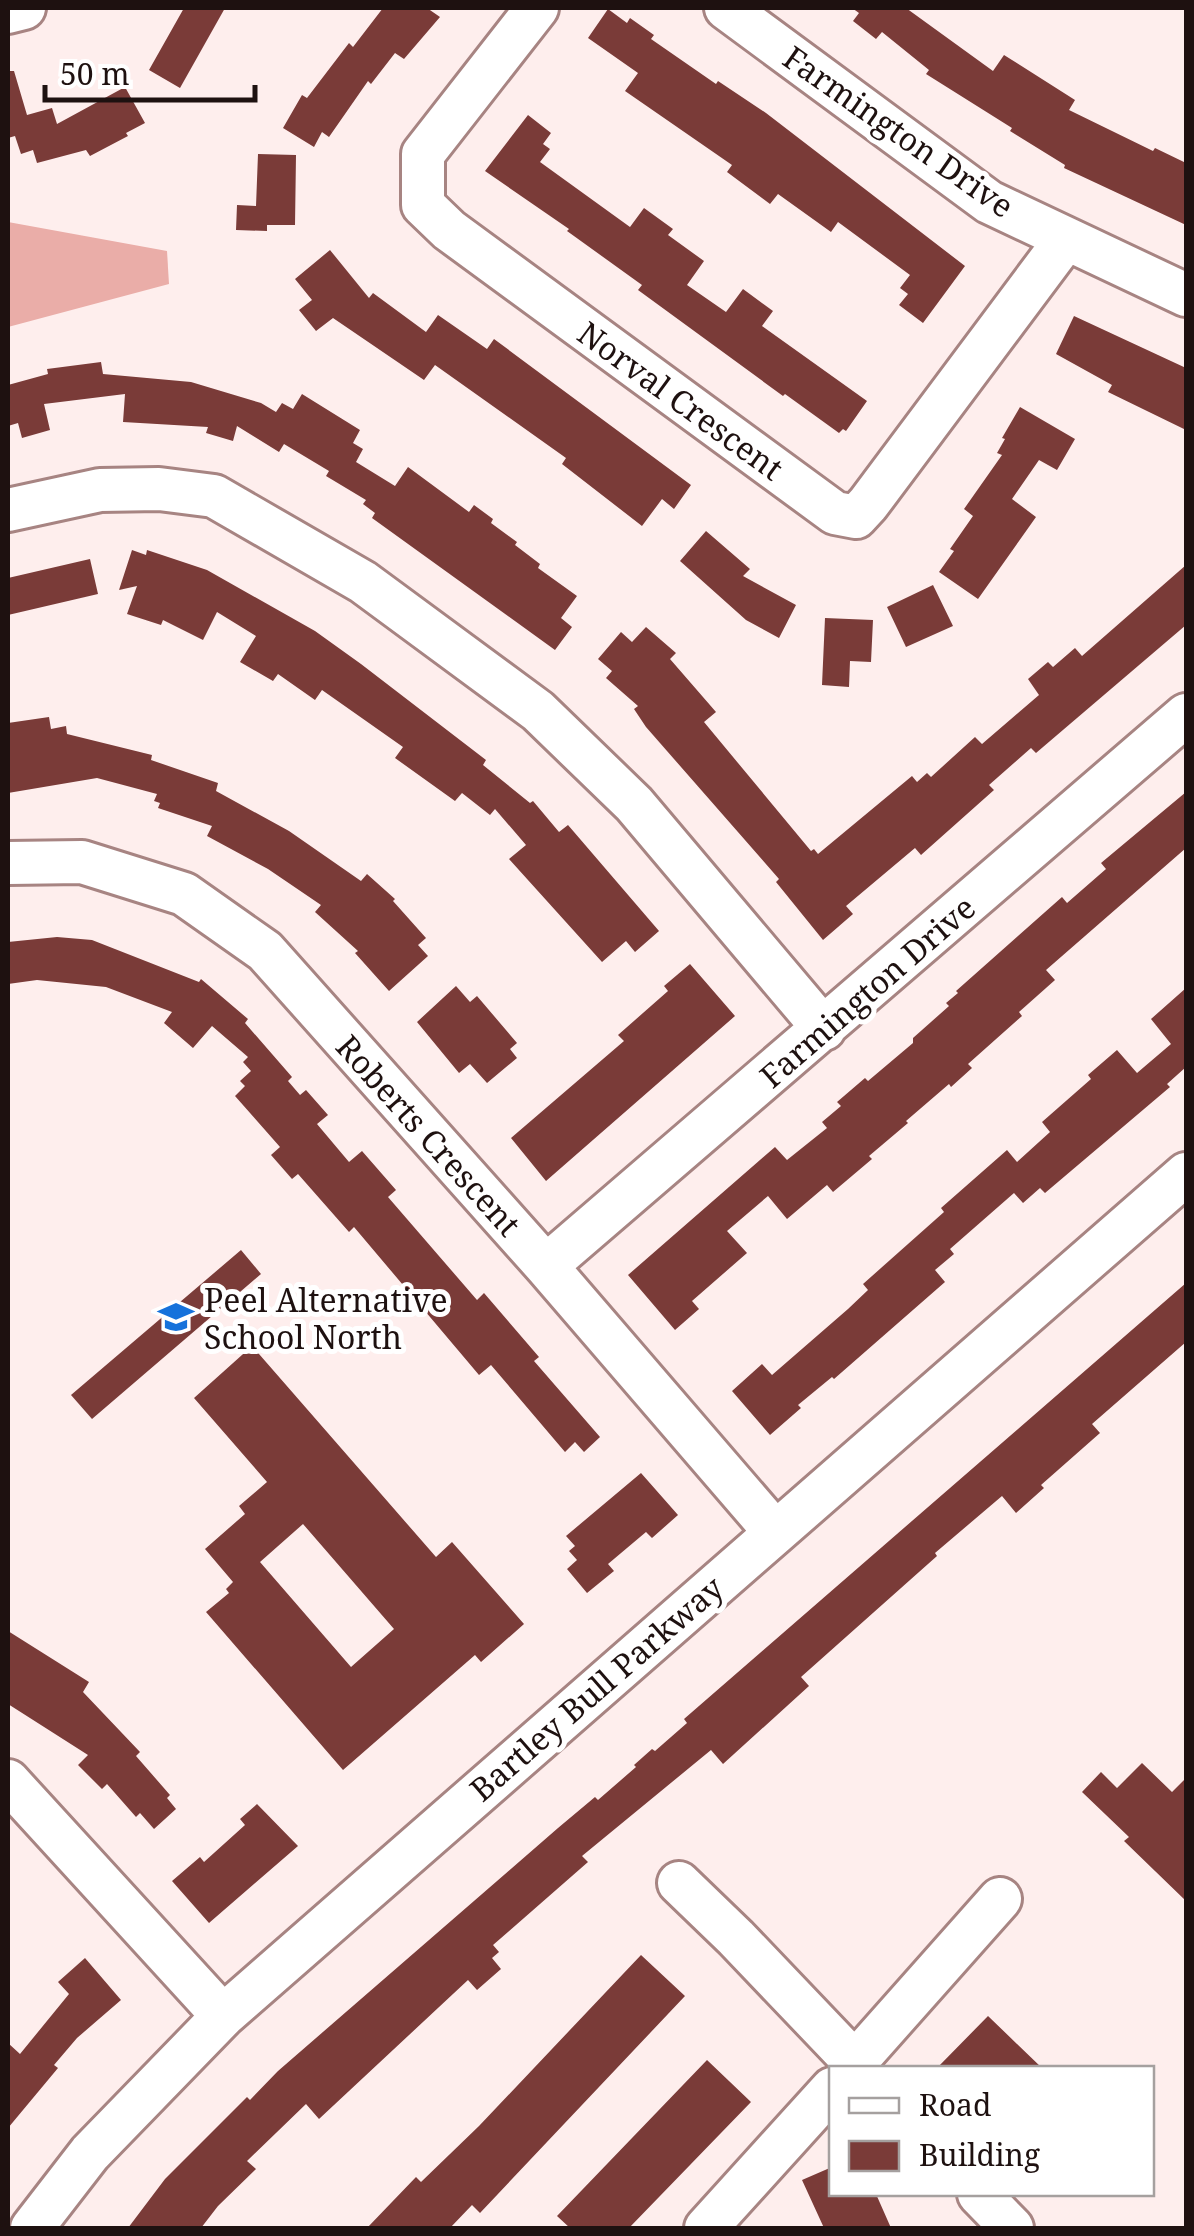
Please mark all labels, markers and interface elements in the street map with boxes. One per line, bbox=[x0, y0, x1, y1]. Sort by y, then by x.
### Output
street label: Farmington Drive bbox=[775, 35, 1023, 227]
scale bar bbox=[45, 40, 255, 102]
text: 50 m bbox=[60, 53, 130, 94]
street label: Norval Crescent bbox=[570, 311, 792, 489]
street label: Farmington Drive bbox=[750, 886, 984, 1096]
street label: Roberts Crescent bbox=[327, 1025, 531, 1245]
place label: Peel Alternative School North bbox=[204, 1278, 448, 1358]
school or university icon: Peel Alternative School North bbox=[157, 1298, 195, 1336]
street label: Bartley Bull Parkway bbox=[460, 1565, 732, 1810]
legend bbox=[829, 2066, 1154, 2196]
text: Road bbox=[919, 2084, 991, 2125]
text: Building bbox=[919, 2134, 1040, 2175]

